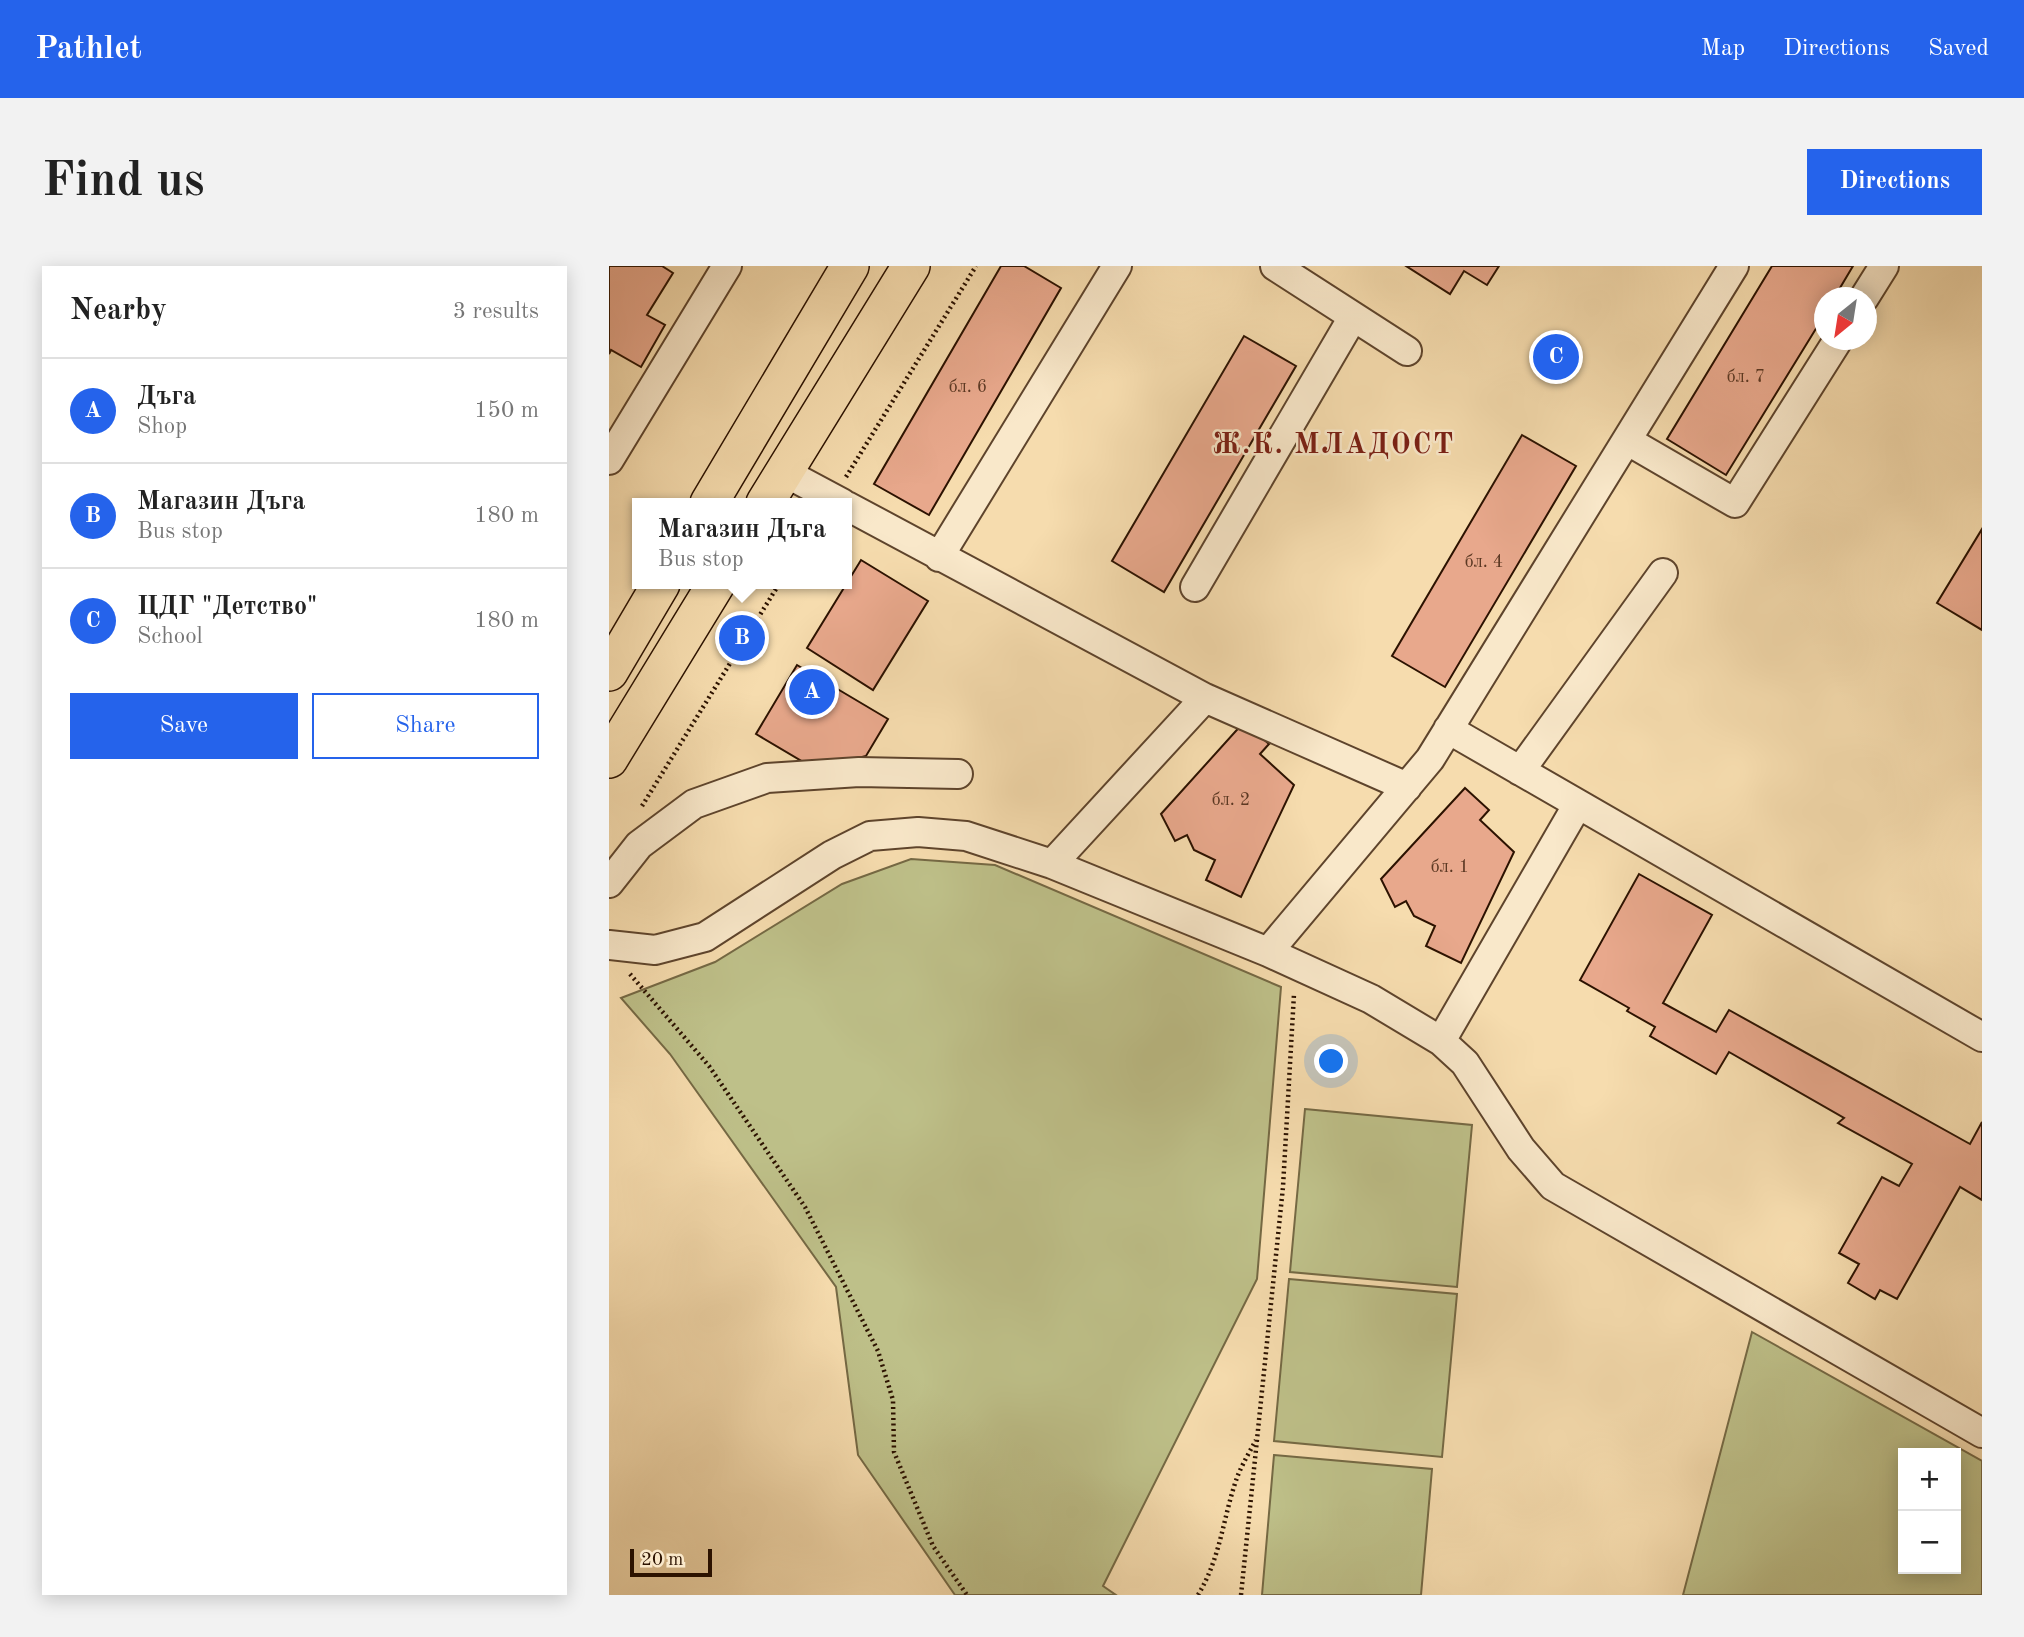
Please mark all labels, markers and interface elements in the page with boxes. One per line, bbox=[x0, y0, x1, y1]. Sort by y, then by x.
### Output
text: Pathlet bbox=[35, 33, 142, 66]
text: Map bbox=[1701, 37, 1745, 61]
text: Directions bbox=[1783, 37, 1890, 61]
text: Saved bbox=[1928, 37, 1989, 61]
button: Directions bbox=[1807, 149, 1982, 215]
text: Find us bbox=[42, 158, 205, 207]
north arrow bbox=[1814, 287, 1877, 350]
text: Nearby bbox=[70, 296, 167, 326]
text: 3 results bbox=[453, 300, 539, 323]
pin: C bbox=[1533, 331, 1579, 383]
house number: бл. 7 bbox=[1727, 368, 1765, 386]
house number: бл. 6 bbox=[949, 378, 987, 396]
text: Дъга bbox=[137, 384, 196, 410]
text: A bbox=[84, 399, 102, 422]
text: 150 m bbox=[474, 399, 539, 422]
text: Shop bbox=[137, 415, 187, 438]
district label: Ж.К. МЛАДОСТ bbox=[1213, 431, 1455, 460]
text: Магазин Дъга bbox=[137, 489, 305, 515]
popup bbox=[632, 498, 852, 589]
text: B bbox=[85, 504, 101, 527]
text: 180 m bbox=[474, 504, 539, 527]
text: Магазин Дъга bbox=[658, 517, 826, 543]
text: Bus stop bbox=[137, 520, 223, 543]
text: Bus stop bbox=[658, 548, 744, 571]
house number: бл. 4 bbox=[1465, 553, 1503, 571]
text: ЦДГ "Детство" bbox=[137, 594, 317, 620]
text: C bbox=[85, 609, 101, 632]
text: 180 m bbox=[474, 609, 539, 632]
pin: B bbox=[719, 612, 765, 664]
text: School bbox=[137, 625, 203, 648]
pin: A bbox=[789, 666, 835, 718]
button: Save bbox=[70, 693, 298, 759]
button: Share bbox=[312, 693, 539, 759]
house number: бл. 2 bbox=[1212, 791, 1250, 809]
house number: бл. 1 bbox=[1431, 858, 1469, 876]
your location bbox=[1314, 1044, 1348, 1078]
map controls bbox=[1898, 1448, 1961, 1574]
button: + bbox=[1898, 1448, 1961, 1511]
button: − bbox=[1898, 1511, 1961, 1574]
scale bar bbox=[630, 1546, 712, 1578]
text: 20 m bbox=[641, 1551, 683, 1570]

